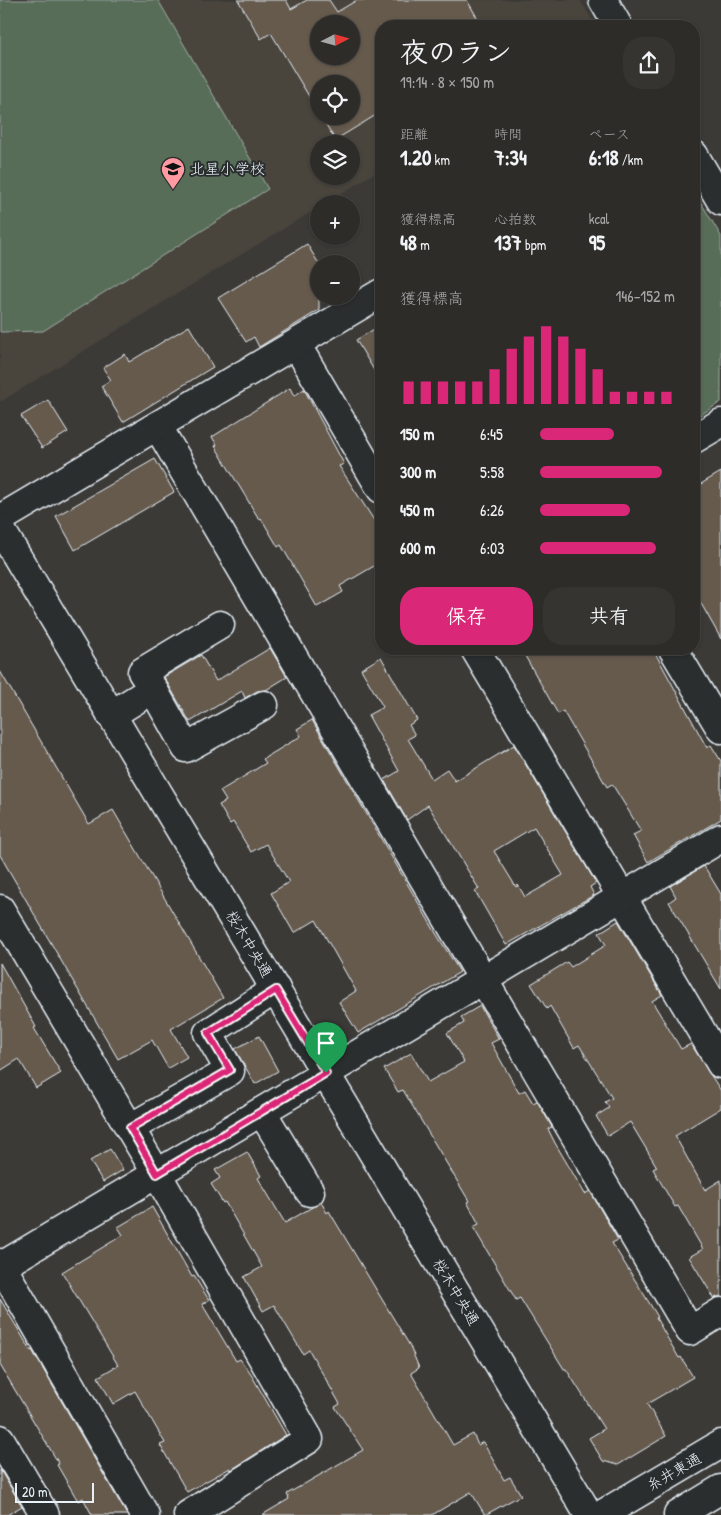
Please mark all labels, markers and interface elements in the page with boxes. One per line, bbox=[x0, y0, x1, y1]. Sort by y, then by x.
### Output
north arrow bbox=[310, 15, 360, 65]
map controls bbox=[310, 15, 360, 305]
text: 夜のラン bbox=[400, 33, 512, 71]
button: share bbox=[623, 37, 675, 89]
text: 19:14 · 8 × 150 m bbox=[400, 71, 494, 93]
button: locate bbox=[310, 75, 360, 125]
text: 距離 bbox=[400, 124, 428, 143]
text: 時間 bbox=[494, 124, 522, 143]
text: ペース bbox=[589, 124, 630, 143]
button: layers bbox=[310, 135, 360, 185]
text: 1.20 bbox=[400, 143, 431, 172]
text: 7:34 bbox=[494, 143, 527, 172]
text: 6:18 bbox=[589, 143, 619, 172]
text: km bbox=[431, 150, 450, 169]
text: /km bbox=[619, 150, 643, 169]
school or university icon: 北星小学校 bbox=[160, 156, 186, 190]
place label: 北星小学校 bbox=[190, 158, 265, 179]
button: + bbox=[310, 195, 360, 245]
text: 獲得標高 bbox=[400, 209, 456, 228]
text: 心拍数 bbox=[494, 209, 536, 228]
text: kcal bbox=[589, 209, 609, 228]
text: 48 bbox=[400, 228, 417, 257]
text: 137 bbox=[494, 228, 522, 257]
text: 95 bbox=[589, 228, 605, 257]
text: m bbox=[417, 235, 430, 254]
text: bpm bbox=[522, 235, 546, 254]
button: − bbox=[310, 255, 360, 305]
text: 146–152 m bbox=[615, 285, 675, 307]
text: 獲得標高 bbox=[400, 287, 464, 309]
text: 150 m bbox=[400, 423, 434, 445]
text: 6:45 bbox=[480, 423, 503, 445]
text: 300 m bbox=[400, 461, 436, 483]
text: 5:58 bbox=[480, 461, 504, 483]
text: 450 m bbox=[400, 499, 435, 521]
text: 6:26 bbox=[480, 499, 504, 521]
text: 600 m bbox=[400, 537, 435, 559]
text: 6:03 bbox=[480, 537, 504, 559]
button: 保存 bbox=[400, 587, 533, 645]
button: 共有 bbox=[543, 587, 675, 645]
street label: 桜木中央通 bbox=[221, 906, 278, 981]
pin bbox=[305, 1022, 347, 1073]
icon: arrive bbox=[312, 1029, 340, 1057]
street label: 桜木中央通 bbox=[428, 1254, 485, 1329]
street label: 糸井東通 bbox=[643, 1447, 705, 1496]
scale bar bbox=[15, 1480, 94, 1503]
text: 20 m bbox=[22, 1482, 48, 1501]

